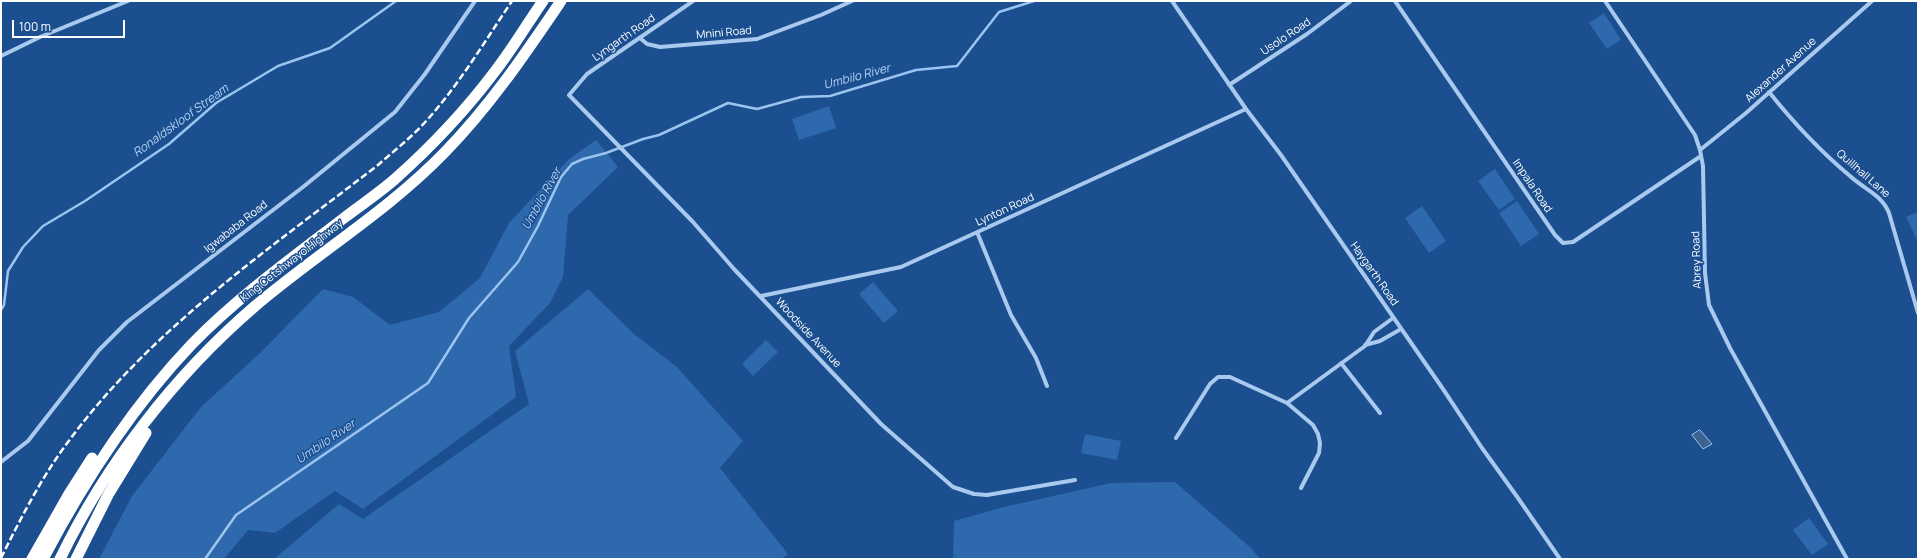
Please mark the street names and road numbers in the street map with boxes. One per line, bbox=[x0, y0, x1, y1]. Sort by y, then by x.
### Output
street label: Lyngarth Road bbox=[590, 12, 658, 64]
street label: Usolo Road bbox=[1259, 15, 1313, 59]
street label: Mnini Road bbox=[696, 24, 752, 42]
street label: Alexander Avenue bbox=[1743, 35, 1819, 105]
street label: Quillhall Lane bbox=[1833, 147, 1893, 201]
street label: Impala Road bbox=[1509, 157, 1555, 215]
street label: Lynton Road bbox=[974, 191, 1036, 229]
street label: Igwababa Road bbox=[202, 198, 270, 256]
street label: King Cetshwayo Highway bbox=[238, 217, 346, 305]
street label: Abrey Road bbox=[1689, 231, 1705, 289]
street label: Haygarth Road bbox=[1347, 240, 1401, 308]
street label: Woodside Avenue bbox=[772, 295, 844, 371]

